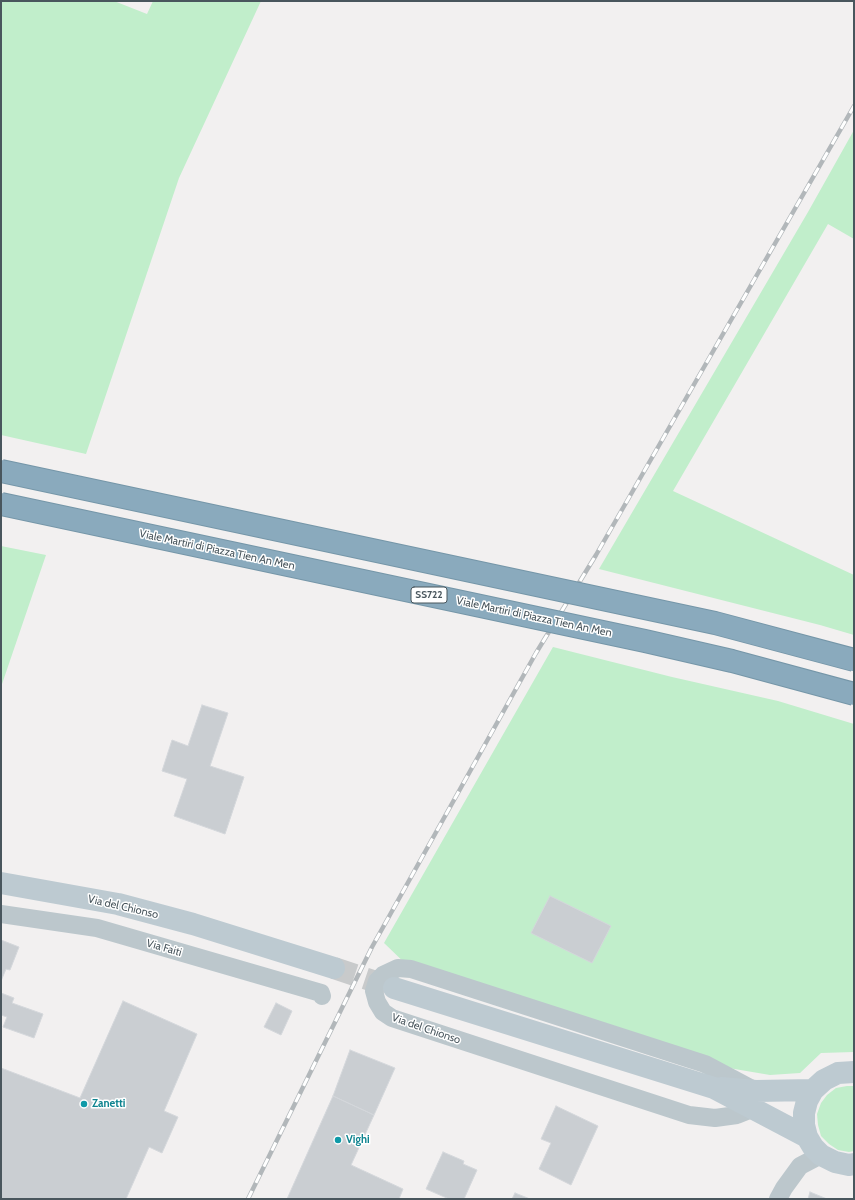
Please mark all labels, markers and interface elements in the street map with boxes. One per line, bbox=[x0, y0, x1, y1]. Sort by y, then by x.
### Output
street label: Viale Martiri di Piazza Tien An Men bbox=[138, 527, 296, 573]
road number: SS722 bbox=[411, 587, 447, 603]
street label: Viale Martiri di Piazza Tien An Men bbox=[455, 594, 613, 640]
street label: Via del Chionso bbox=[86, 892, 160, 922]
street label: Via Faiti bbox=[145, 937, 183, 959]
street label: Via del Chionso bbox=[390, 1011, 462, 1047]
place label: Zanetti bbox=[92, 1097, 125, 1111]
marker: Zanetti bbox=[79, 1099, 89, 1109]
place label: Vighi bbox=[346, 1133, 370, 1147]
marker: Vighi bbox=[333, 1135, 343, 1145]

